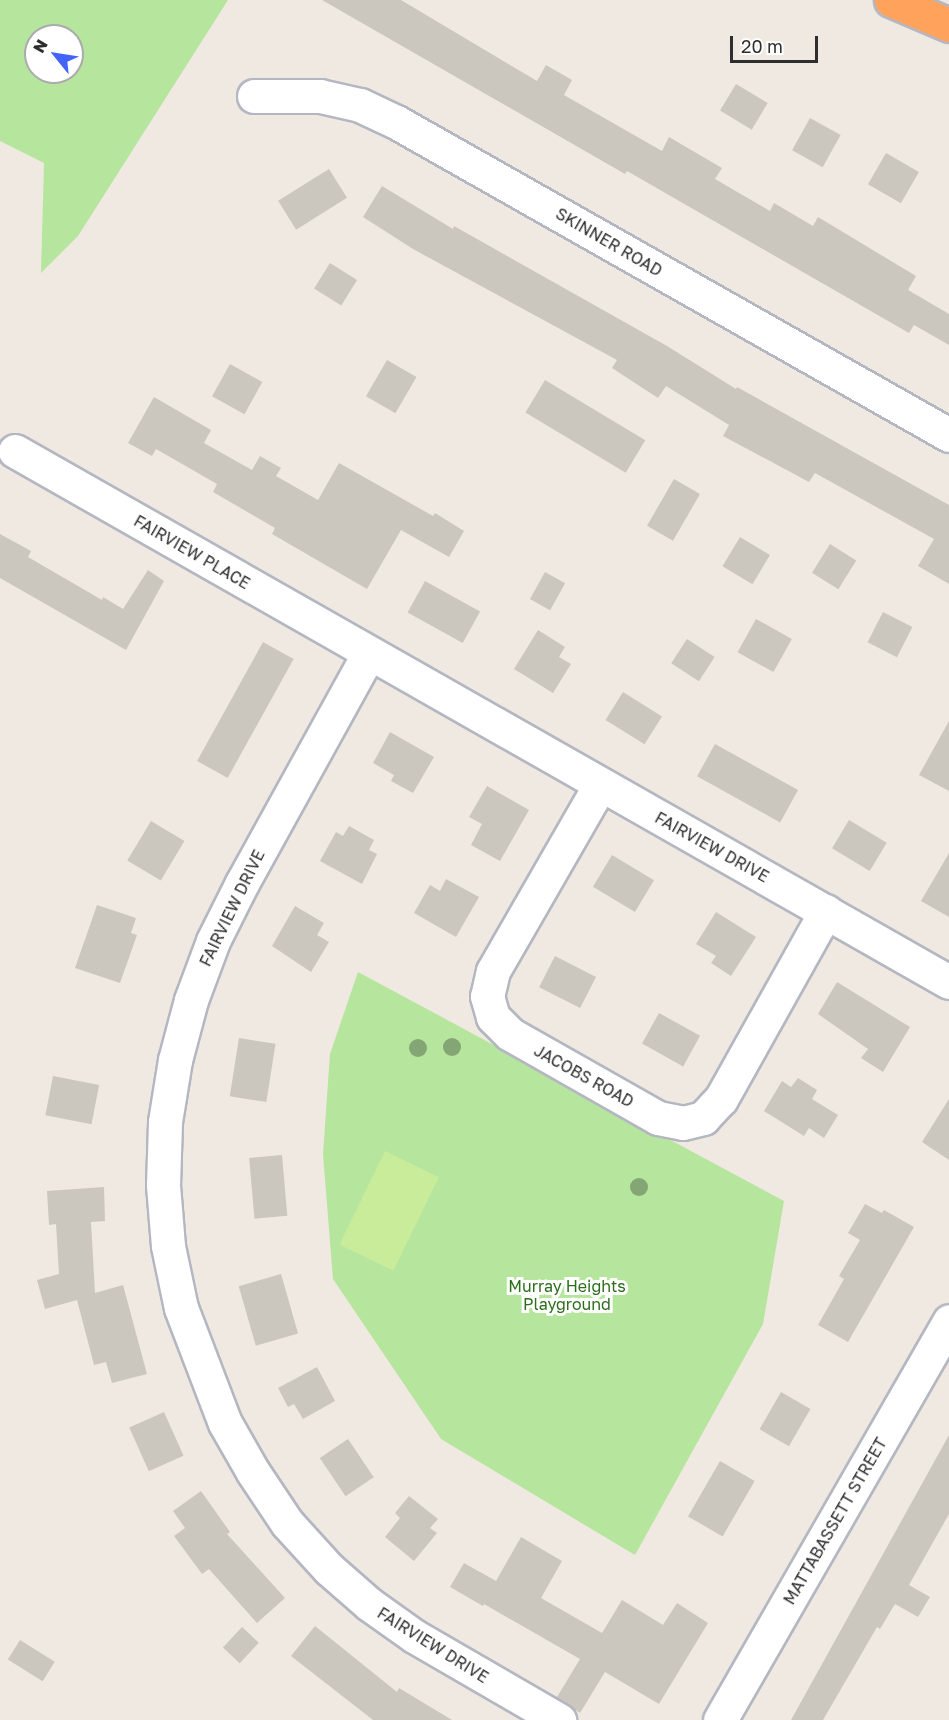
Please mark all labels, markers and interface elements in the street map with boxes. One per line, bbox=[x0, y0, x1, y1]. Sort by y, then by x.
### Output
north arrow bbox=[24, 24, 84, 84]
scale bar bbox=[733, 24, 822, 62]
text: 20 m bbox=[741, 35, 783, 57]
text: N bbox=[28, 36, 52, 56]
street label: SKINNER ROAD bbox=[552, 204, 666, 280]
street label: FAIRVIEW PLACE bbox=[131, 511, 253, 593]
street label: FAIRVIEW DRIVE bbox=[652, 808, 772, 886]
street label: FAIRVIEW DRIVE bbox=[195, 847, 269, 969]
street label: JACOBS ROAD bbox=[531, 1041, 637, 1111]
park label: Murray Heights Playground bbox=[508, 1276, 626, 1314]
street label: MATTABASSETT STREET bbox=[779, 1434, 891, 1608]
street label: FAIRVIEW DRIVE bbox=[374, 1603, 492, 1687]

